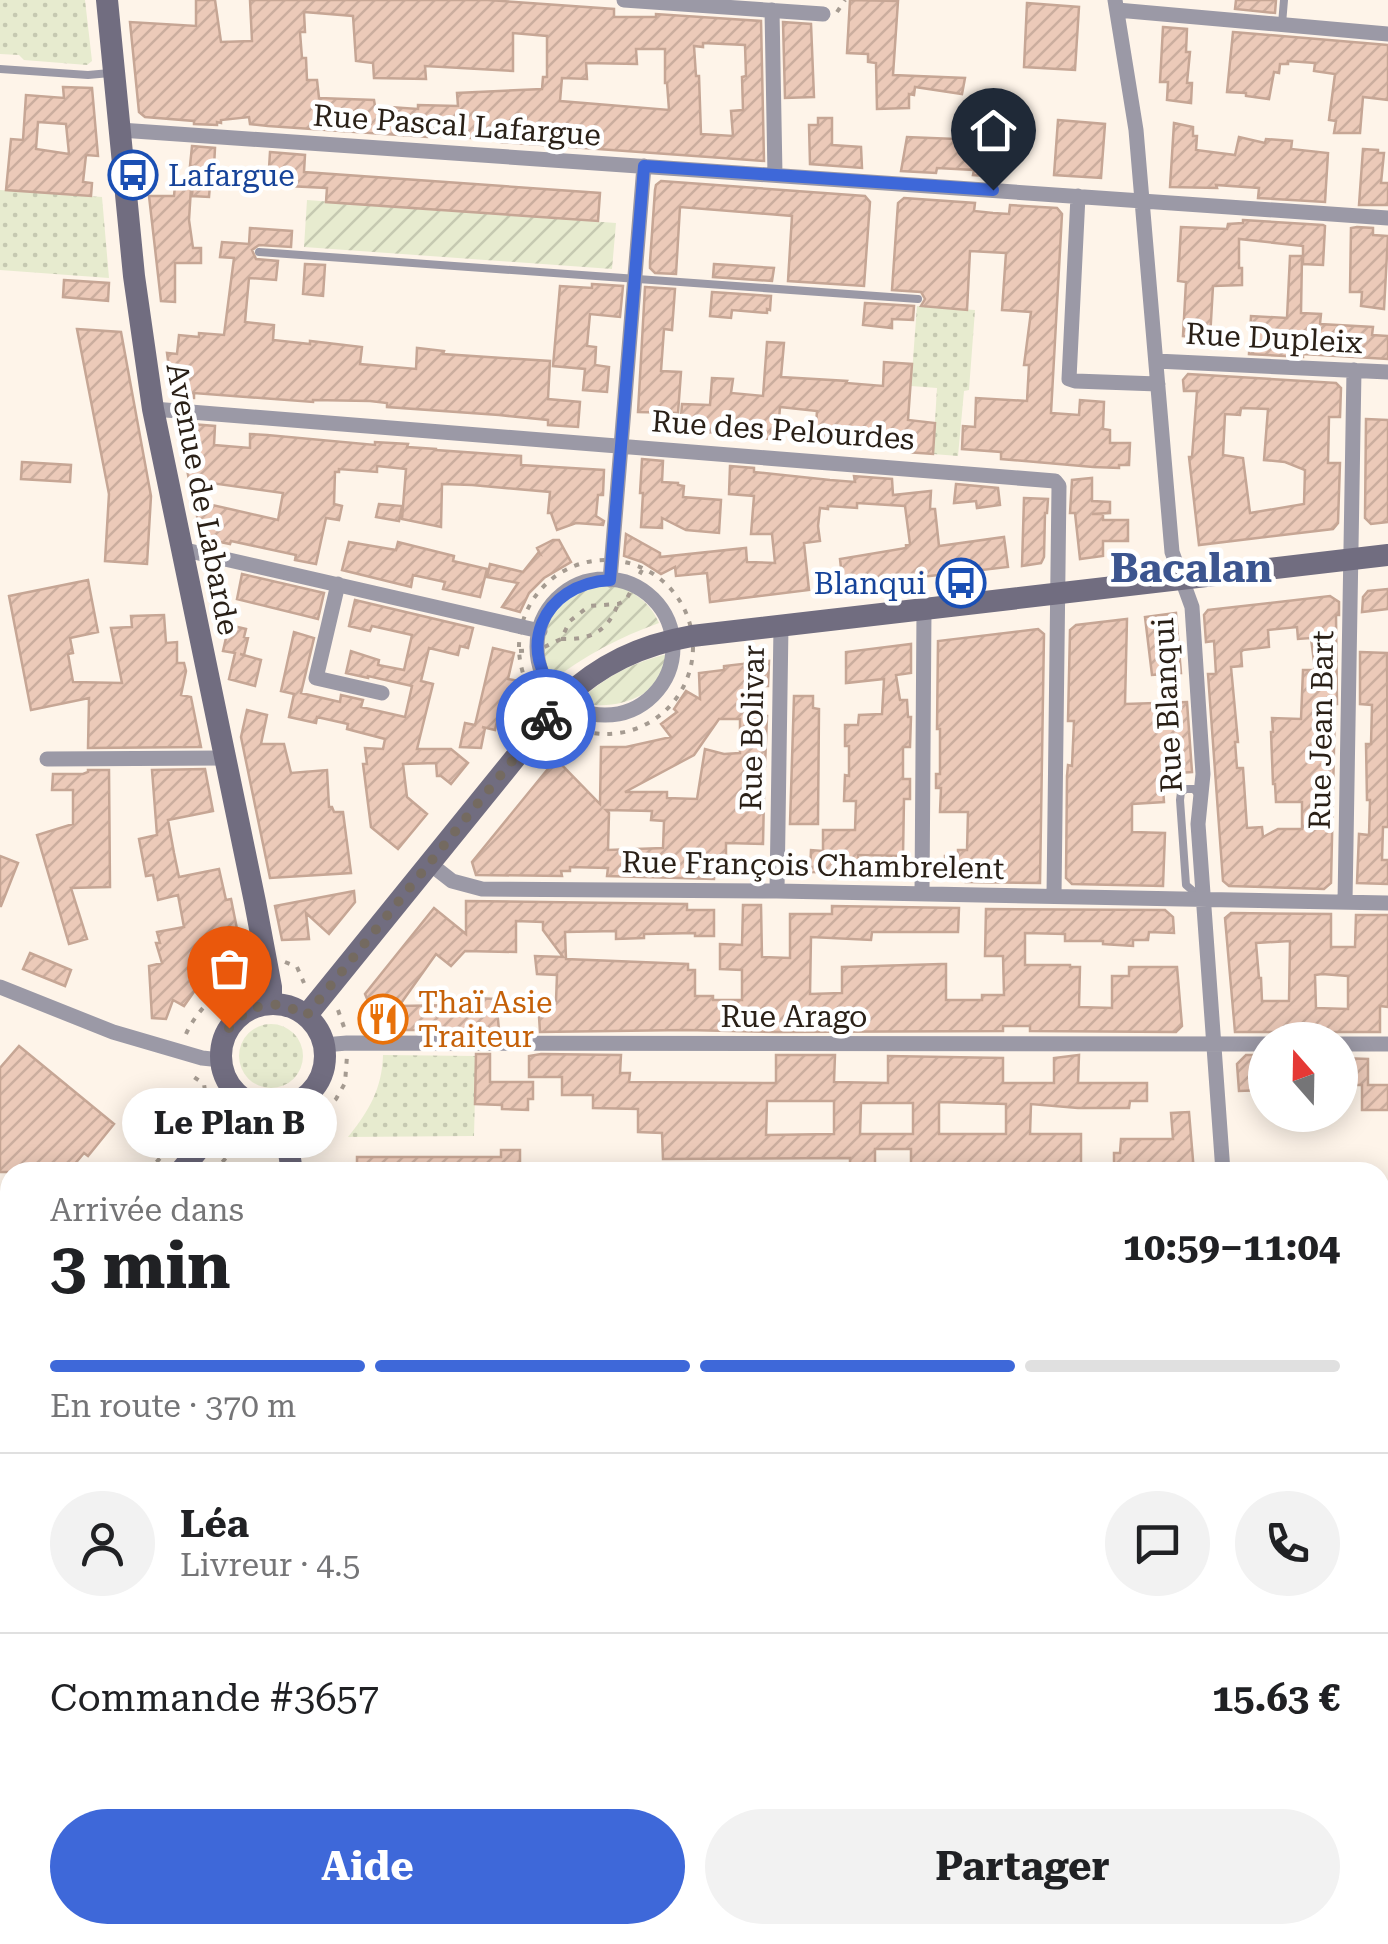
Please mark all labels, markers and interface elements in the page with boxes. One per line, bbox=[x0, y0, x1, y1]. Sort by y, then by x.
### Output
pin bbox=[951, 88, 1036, 191]
street label: Rue Pascal Lafargue bbox=[312, 97, 602, 153]
icon: home bbox=[966, 103, 1021, 158]
bus stop icon: Lafargue bbox=[107, 149, 159, 201]
place label: Lafargue bbox=[168, 158, 295, 193]
street label: Rue Dupleix bbox=[1185, 316, 1364, 360]
street label: Avenue de Labarde bbox=[159, 360, 247, 638]
street label: Rue des Pelourdes bbox=[650, 403, 916, 457]
district label: Bacalan bbox=[1110, 545, 1272, 592]
bus stop icon: Blanqui bbox=[935, 557, 987, 609]
place label: Blanqui bbox=[814, 566, 926, 601]
street label: Rue Blanqui bbox=[1145, 617, 1189, 793]
street label: Rue Jean Bart bbox=[1302, 630, 1340, 830]
street label: Rue Bolivar bbox=[733, 645, 771, 811]
courier bbox=[496, 669, 596, 769]
icon: bike bbox=[519, 692, 574, 747]
street label: Rue François Chambrelent bbox=[621, 844, 1005, 886]
pin bbox=[187, 926, 272, 1029]
icon: bag bbox=[202, 941, 257, 996]
place label: Thaï Asie Traiteur bbox=[418, 985, 552, 1054]
restaurant icon: Thaï Asie Traiteur bbox=[357, 993, 409, 1045]
street label: Rue Arago bbox=[721, 999, 868, 1034]
north arrow bbox=[1248, 1022, 1358, 1132]
map controls bbox=[1248, 1022, 1358, 1132]
callout: Le Plan B bbox=[121, 1088, 336, 1158]
text: Le Plan B bbox=[154, 1104, 305, 1142]
text: Arrivée dans bbox=[50, 1191, 244, 1229]
text: 10:59–11:04 bbox=[1123, 1225, 1340, 1269]
text: 3 min bbox=[50, 1228, 231, 1304]
text: En route · 370 m bbox=[50, 1387, 296, 1425]
button: person bbox=[50, 1491, 155, 1596]
button: chat bbox=[1105, 1491, 1210, 1596]
button: phone bbox=[1235, 1491, 1340, 1596]
text: Léa bbox=[180, 1502, 249, 1546]
text: Livreur · 4.5 bbox=[180, 1546, 360, 1584]
text: Commande #3657 bbox=[50, 1676, 379, 1720]
text: 15.63 € bbox=[1212, 1676, 1340, 1720]
button: Aide bbox=[50, 1809, 685, 1924]
button: Partager bbox=[705, 1809, 1340, 1924]

